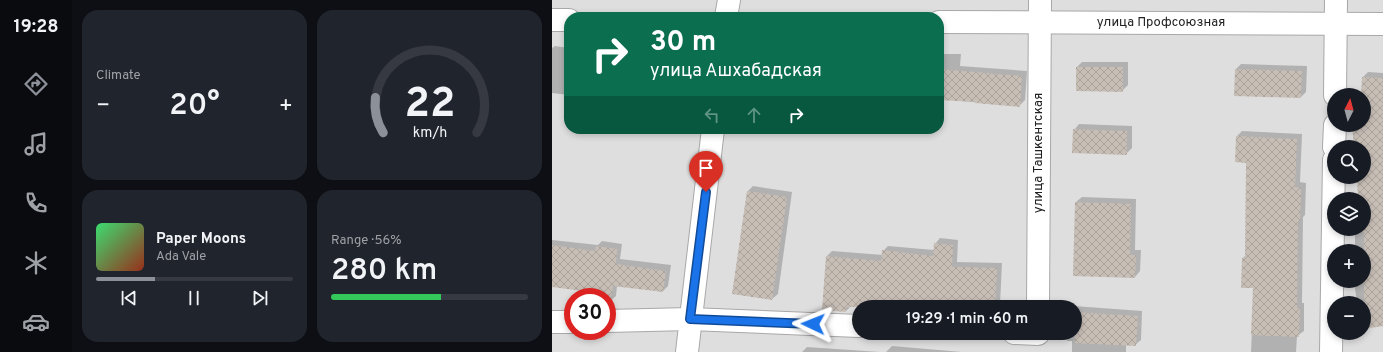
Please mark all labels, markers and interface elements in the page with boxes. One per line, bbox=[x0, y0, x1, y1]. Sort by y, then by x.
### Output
street label: улица Профсоюзная bbox=[1097, 15, 1225, 31]
text: 19:28 bbox=[14, 16, 58, 39]
text: 30 m bbox=[650, 25, 716, 61]
icon: right bbox=[584, 28, 636, 80]
text: улица Ашхабадская bbox=[650, 60, 822, 83]
text: Climate bbox=[96, 68, 141, 84]
icon: directions bbox=[22, 70, 50, 98]
text: 22 bbox=[404, 79, 455, 132]
text: 20° bbox=[169, 88, 220, 125]
north arrow bbox=[1327, 88, 1371, 132]
map controls bbox=[1327, 88, 1371, 340]
text: − bbox=[96, 93, 110, 120]
text: + bbox=[279, 93, 293, 120]
street label: улица Ташкентская bbox=[1031, 93, 1047, 213]
icon: left bbox=[701, 104, 723, 126]
icon: ahead bbox=[743, 104, 765, 126]
icon: right bbox=[785, 104, 807, 126]
text: km/h bbox=[412, 124, 447, 142]
icon: music bbox=[22, 130, 50, 158]
button: search bbox=[1327, 140, 1371, 184]
pin bbox=[689, 151, 723, 192]
icon: arrive bbox=[695, 157, 717, 179]
icon: phone bbox=[22, 189, 50, 217]
button: layers bbox=[1327, 192, 1371, 236]
text: Paper Moons bbox=[156, 230, 246, 249]
text: Range · 56% bbox=[331, 233, 402, 249]
button: + bbox=[1327, 244, 1371, 288]
icon: climate bbox=[22, 249, 50, 277]
text: Ada Vale bbox=[156, 249, 206, 265]
text: 280 km bbox=[331, 253, 437, 290]
icon: previous bbox=[118, 287, 140, 309]
icon: pause bbox=[183, 287, 205, 309]
icon: next bbox=[249, 287, 271, 309]
speed limit sign: 30 bbox=[564, 288, 616, 340]
button: − bbox=[1327, 296, 1371, 340]
position arrow bbox=[792, 303, 834, 345]
icon: car bbox=[22, 308, 50, 336]
text: 19:29 · 1 min · 60 m bbox=[906, 310, 1028, 329]

